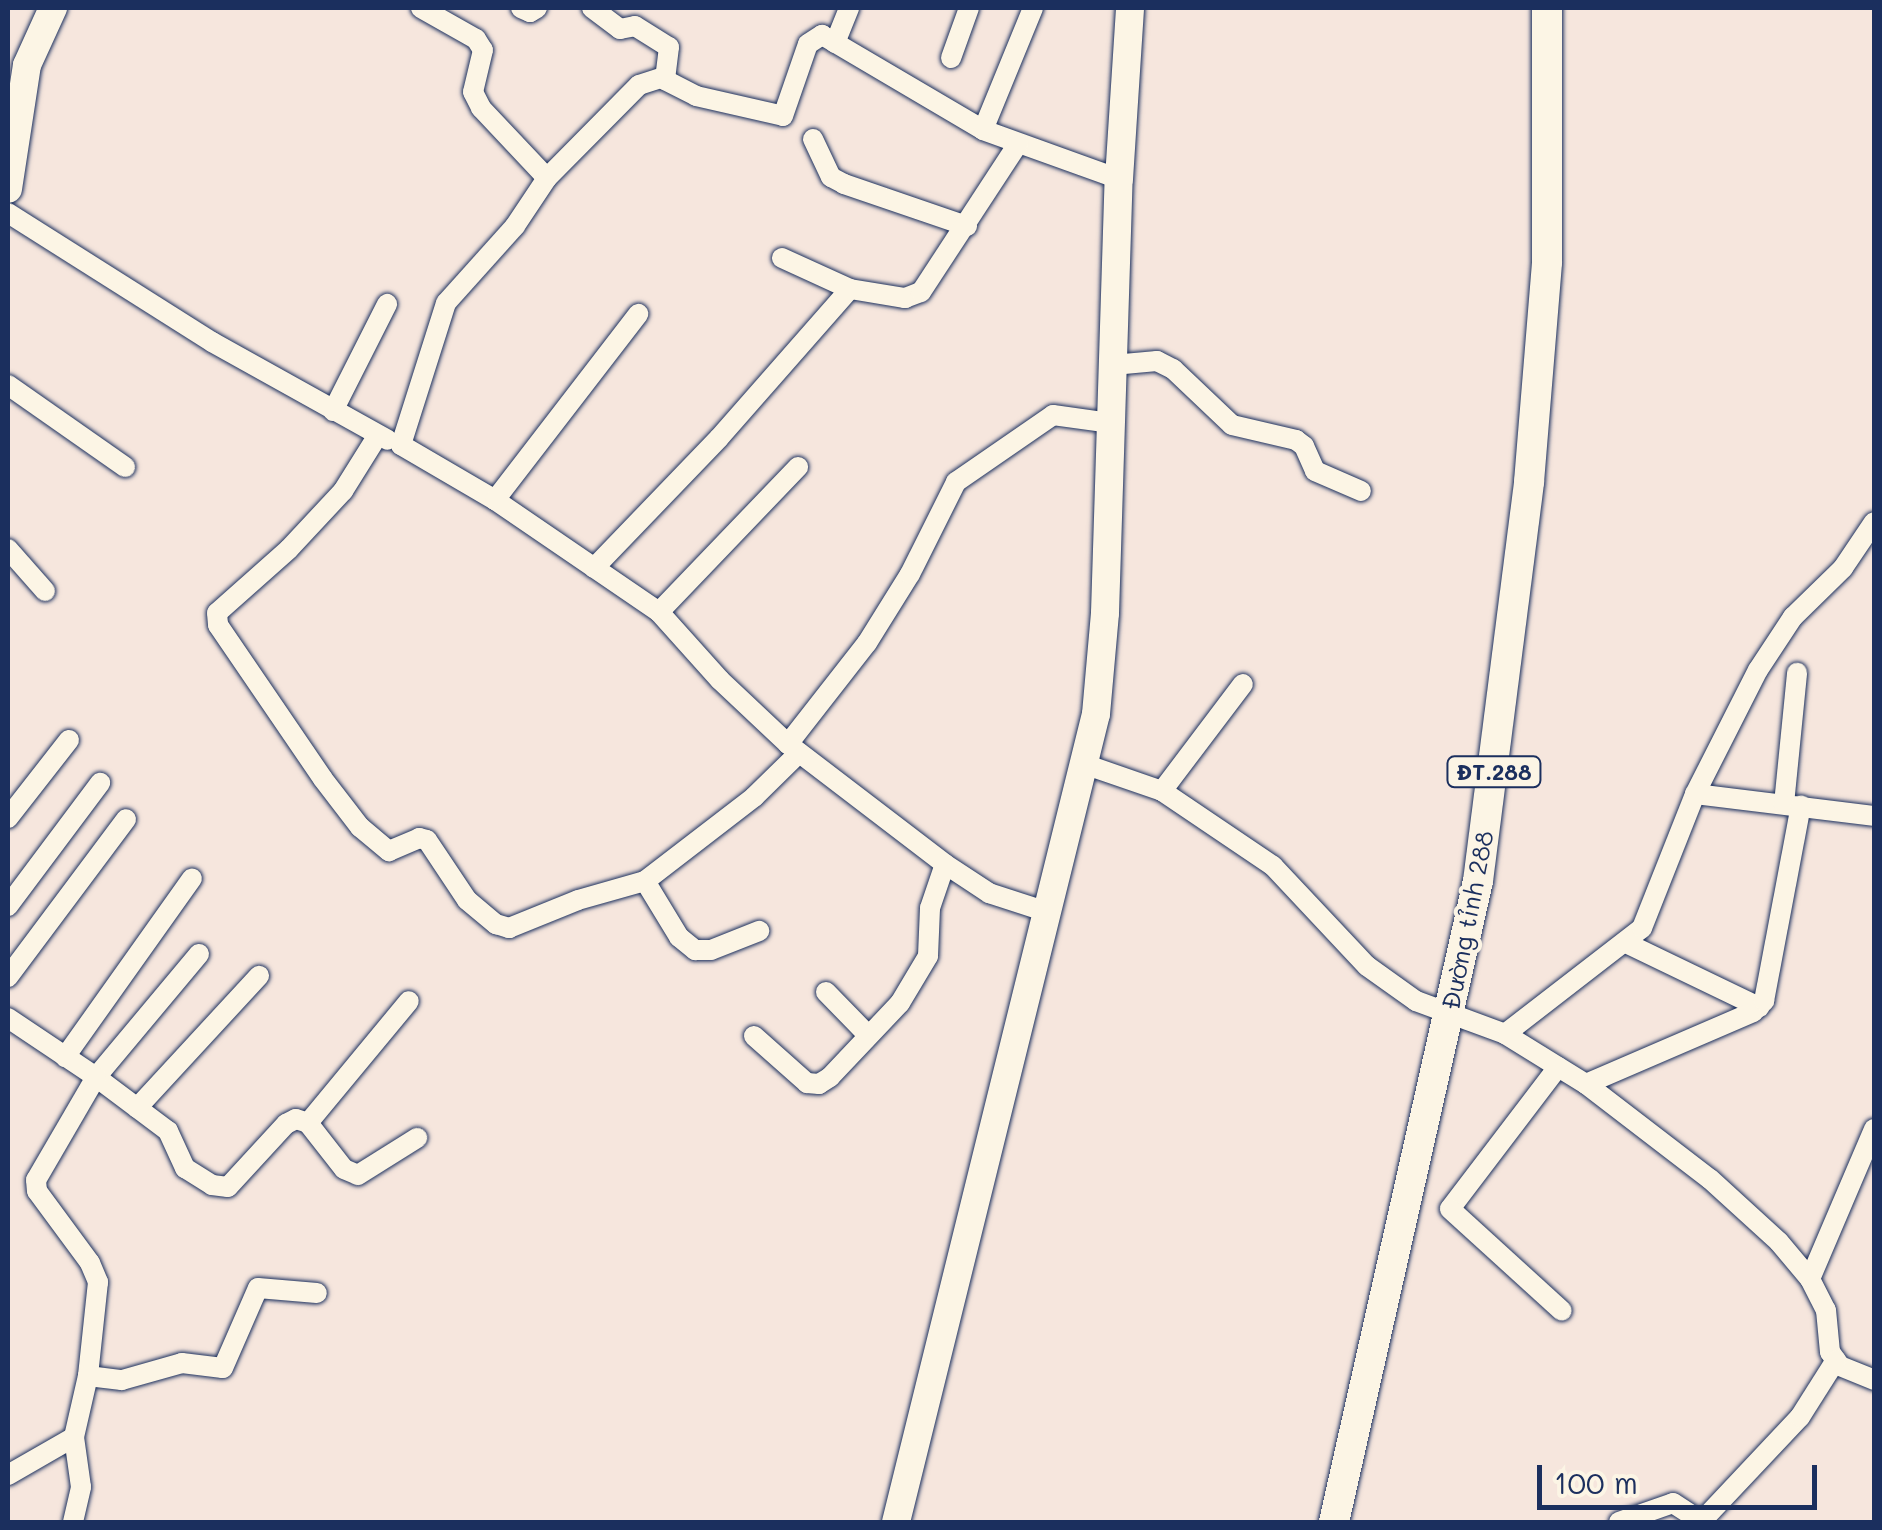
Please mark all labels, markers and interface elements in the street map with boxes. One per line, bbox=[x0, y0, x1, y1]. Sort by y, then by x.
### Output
road number: ĐT.288 bbox=[1444, 755, 1544, 789]
street label: Đường tỉnh 288 bbox=[1435, 828, 1499, 1012]
scale bar bbox=[1542, 1445, 1822, 1507]
text: 100 m bbox=[1554, 1462, 1638, 1502]

